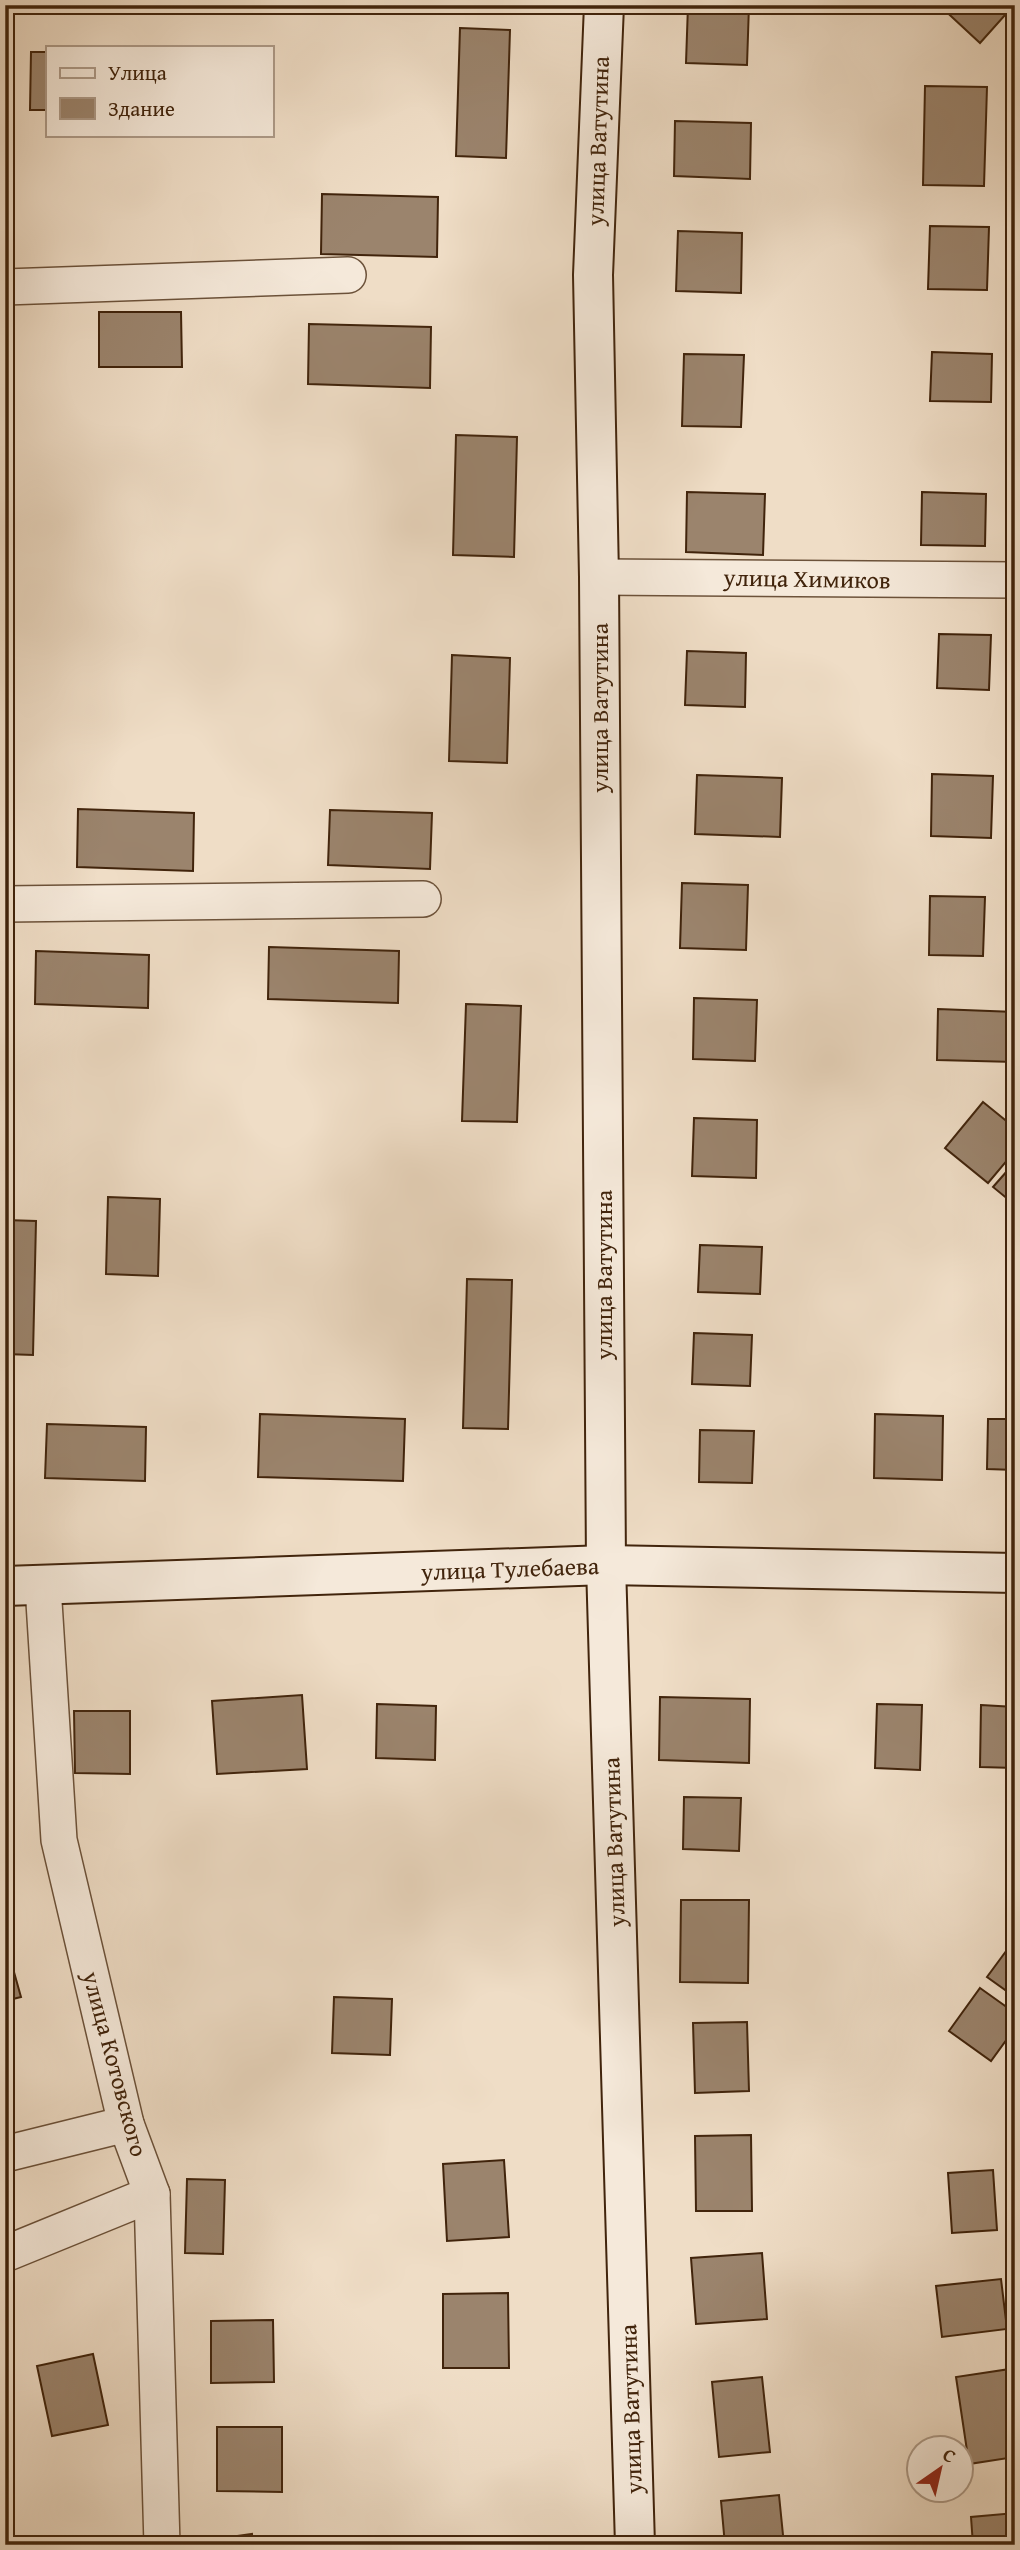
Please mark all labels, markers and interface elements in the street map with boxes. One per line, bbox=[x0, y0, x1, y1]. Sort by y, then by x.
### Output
legend bbox=[46, 46, 273, 136]
street label: улица Ватутина bbox=[577, 55, 618, 228]
text: Улица bbox=[108, 57, 167, 88]
text: Здание bbox=[108, 93, 175, 124]
street label: улица Химиков bbox=[722, 560, 891, 597]
street label: улица Ватутина bbox=[582, 622, 617, 794]
street label: улица Ватутина bbox=[586, 1189, 621, 1361]
street label: улица Тулебаева bbox=[419, 1548, 600, 1589]
street label: улица Ватутина bbox=[593, 1756, 634, 1929]
street label: улица Котовского bbox=[74, 1966, 157, 2160]
street label: улица Ватутина bbox=[610, 2323, 651, 2496]
north arrow bbox=[904, 2434, 974, 2504]
text: С bbox=[937, 2440, 962, 2470]

